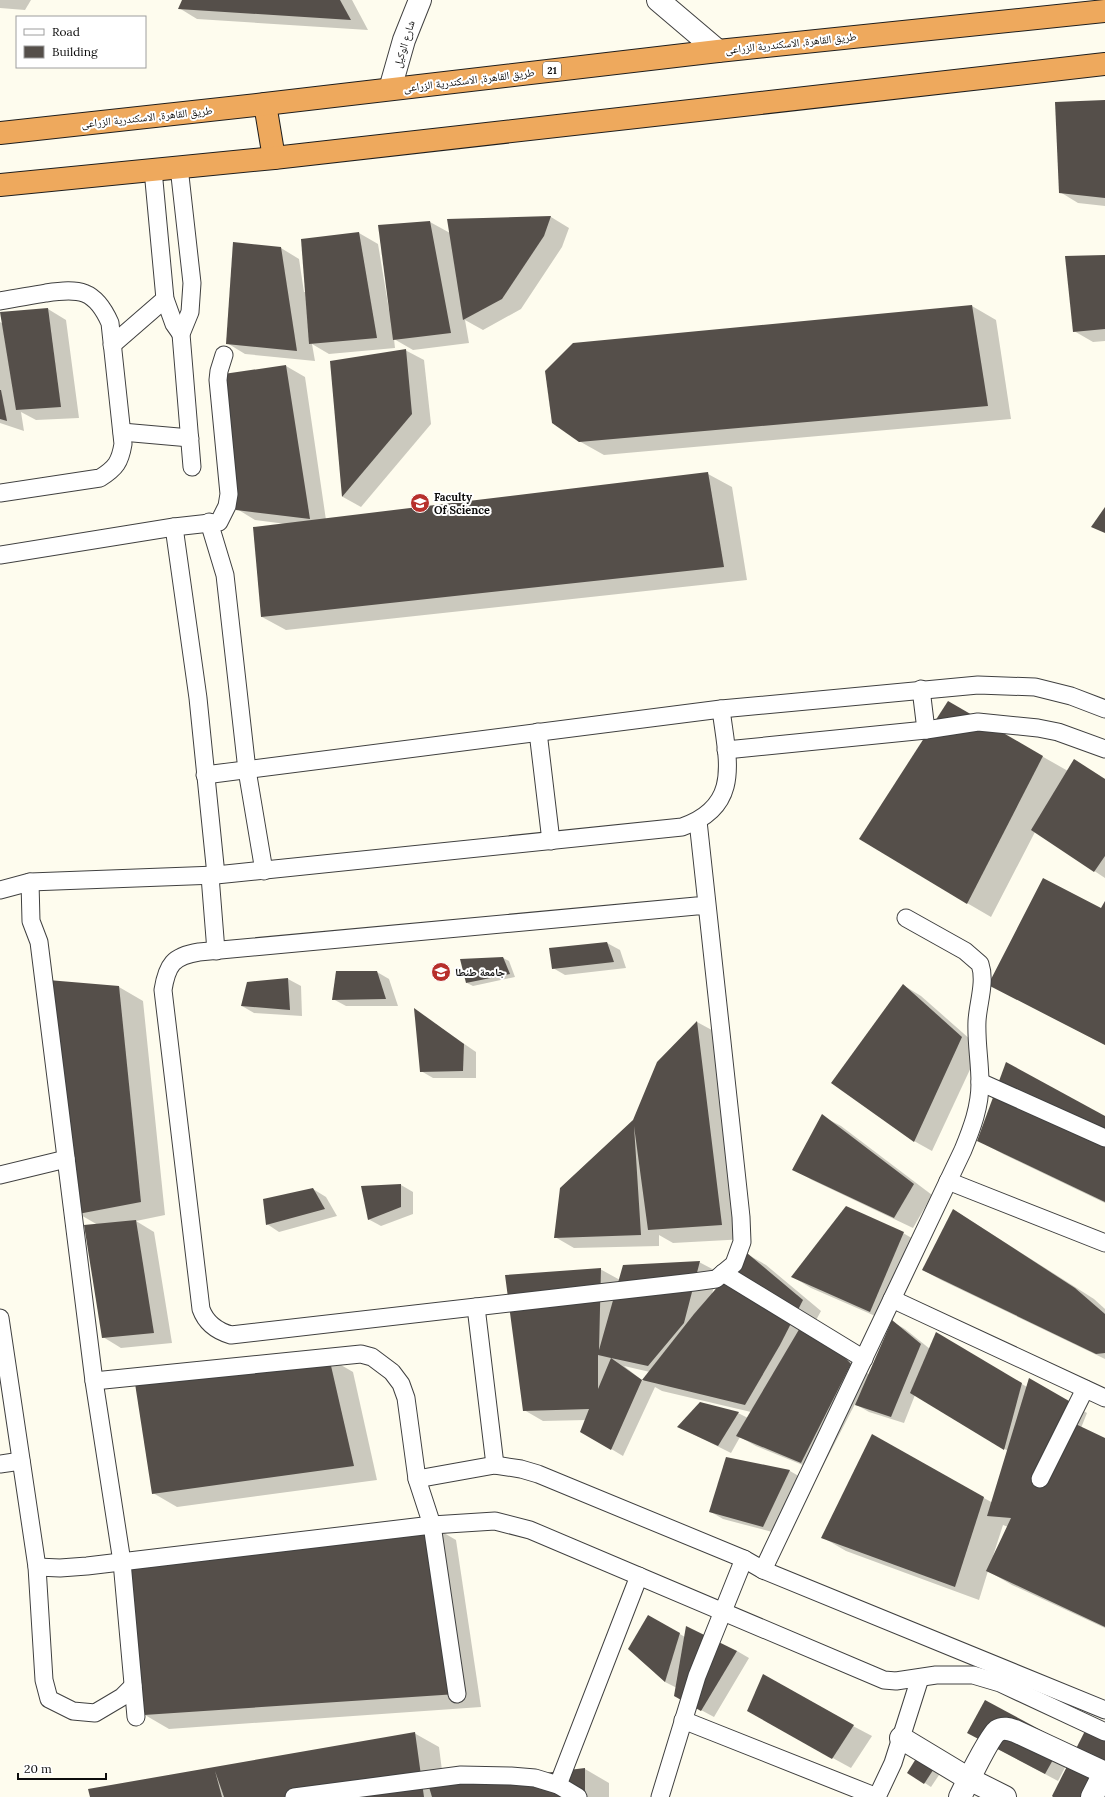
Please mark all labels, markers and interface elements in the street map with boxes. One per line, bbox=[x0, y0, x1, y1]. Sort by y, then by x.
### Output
legend bbox=[16, 16, 146, 68]
street label: شارع الوكيل bbox=[390, 19, 418, 69]
text: Road bbox=[52, 24, 80, 39]
street label: طريق القاهرة, الاسكندرية الزراعى bbox=[725, 29, 857, 57]
text: Building bbox=[52, 44, 98, 59]
road number: 21 bbox=[543, 62, 561, 78]
street label: طريق القاهرة, الاسكندرية الزراعى bbox=[403, 65, 535, 95]
street label: طريق القاهرة, الاسكندرية الزراعى bbox=[81, 103, 213, 131]
place label: Faculty Of Science bbox=[434, 490, 490, 517]
school or university icon: Faculty Of Science bbox=[409, 492, 431, 514]
school or university icon: جامعة طنطا bbox=[430, 961, 452, 983]
place label: جامعة طنطا bbox=[455, 965, 505, 979]
scale bar bbox=[18, 1755, 106, 1781]
text: 20 m bbox=[24, 1761, 52, 1776]

